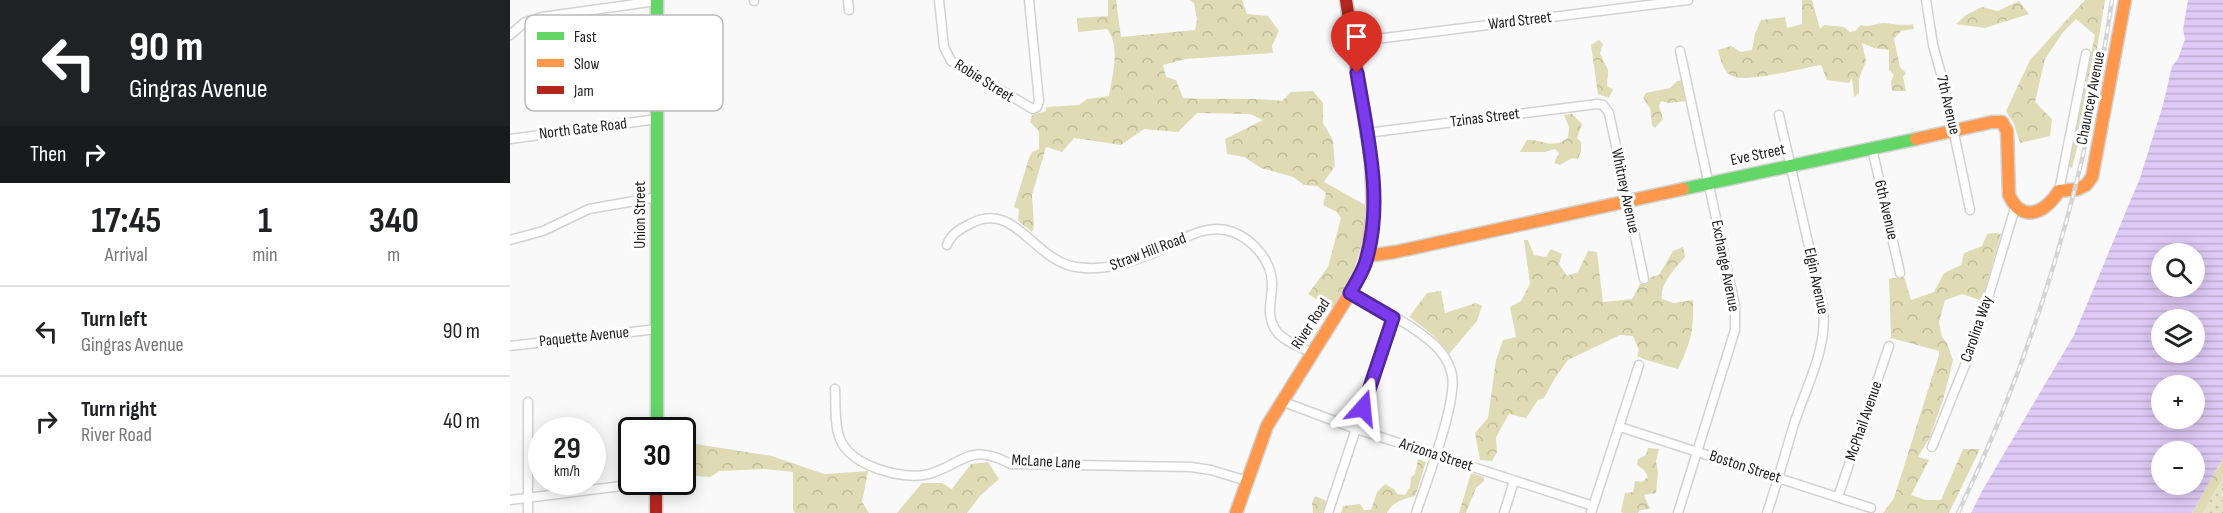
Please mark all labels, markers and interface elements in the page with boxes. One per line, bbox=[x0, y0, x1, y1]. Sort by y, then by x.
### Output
street label: Ward Street bbox=[1487, 8, 1553, 34]
pin bbox=[1331, 11, 1382, 73]
legend bbox=[525, 15, 723, 111]
icon: arrive bbox=[1340, 20, 1373, 53]
text: 90 m bbox=[129, 22, 203, 73]
icon: left bbox=[30, 24, 108, 102]
text: Fast bbox=[574, 28, 597, 47]
street label: Chauncey Avenue bbox=[2073, 50, 2109, 146]
text: Slow bbox=[574, 55, 599, 74]
street label: Robie Street bbox=[951, 55, 1017, 107]
text: Gingras Avenue bbox=[129, 73, 268, 105]
street label: 7th Avenue bbox=[1932, 74, 1964, 136]
text: Jam bbox=[573, 82, 594, 101]
street label: Tzinas Street bbox=[1449, 104, 1521, 132]
street label: North Gate Road bbox=[538, 114, 628, 144]
icon: right bbox=[78, 138, 111, 171]
street label: Eve Street bbox=[1729, 140, 1787, 170]
text: Then bbox=[30, 141, 66, 168]
street label: Whitney Avenue bbox=[1607, 147, 1643, 235]
street label: 6th Avenue bbox=[1870, 178, 1902, 242]
street label: Union Street bbox=[631, 181, 650, 249]
text: 17:45 bbox=[91, 200, 161, 243]
text: 1 bbox=[258, 200, 272, 243]
text: 340 bbox=[369, 200, 419, 243]
street label: Exchange Avenue bbox=[1707, 219, 1743, 313]
street label: Straw Hill Road bbox=[1107, 229, 1189, 275]
text: Arrival bbox=[105, 243, 148, 267]
text: min bbox=[252, 243, 278, 267]
text: m bbox=[387, 243, 400, 267]
map controls bbox=[2151, 243, 2205, 495]
button: search bbox=[2151, 243, 2205, 297]
street label: Elgin Avenue bbox=[1800, 246, 1832, 316]
street label: Carolina Way bbox=[1957, 293, 1997, 365]
street label: River Road bbox=[1288, 295, 1334, 353]
text: Turn left bbox=[81, 306, 147, 333]
button: layers bbox=[2151, 309, 2205, 363]
icon: left bbox=[30, 315, 63, 348]
text: 90 m bbox=[443, 318, 480, 345]
street label: Paquette Avenue bbox=[538, 323, 630, 351]
text: Gingras Avenue bbox=[81, 333, 184, 357]
button: + bbox=[2151, 375, 2205, 429]
position arrow bbox=[1331, 376, 1395, 440]
street label: McPhail Avenue bbox=[1841, 379, 1887, 463]
text: Turn right bbox=[81, 396, 157, 423]
icon: right bbox=[30, 405, 63, 438]
text: 40 m bbox=[443, 408, 480, 435]
speed limit sign: 30 bbox=[618, 417, 696, 495]
text: River Road bbox=[81, 423, 152, 447]
text: 29 bbox=[553, 431, 581, 467]
street label: Arizona Street bbox=[1396, 434, 1475, 476]
button: − bbox=[2151, 441, 2205, 495]
street label: Boston Street bbox=[1707, 447, 1783, 488]
street label: McLane Lane bbox=[1011, 451, 1081, 473]
text: km/h bbox=[554, 462, 580, 481]

